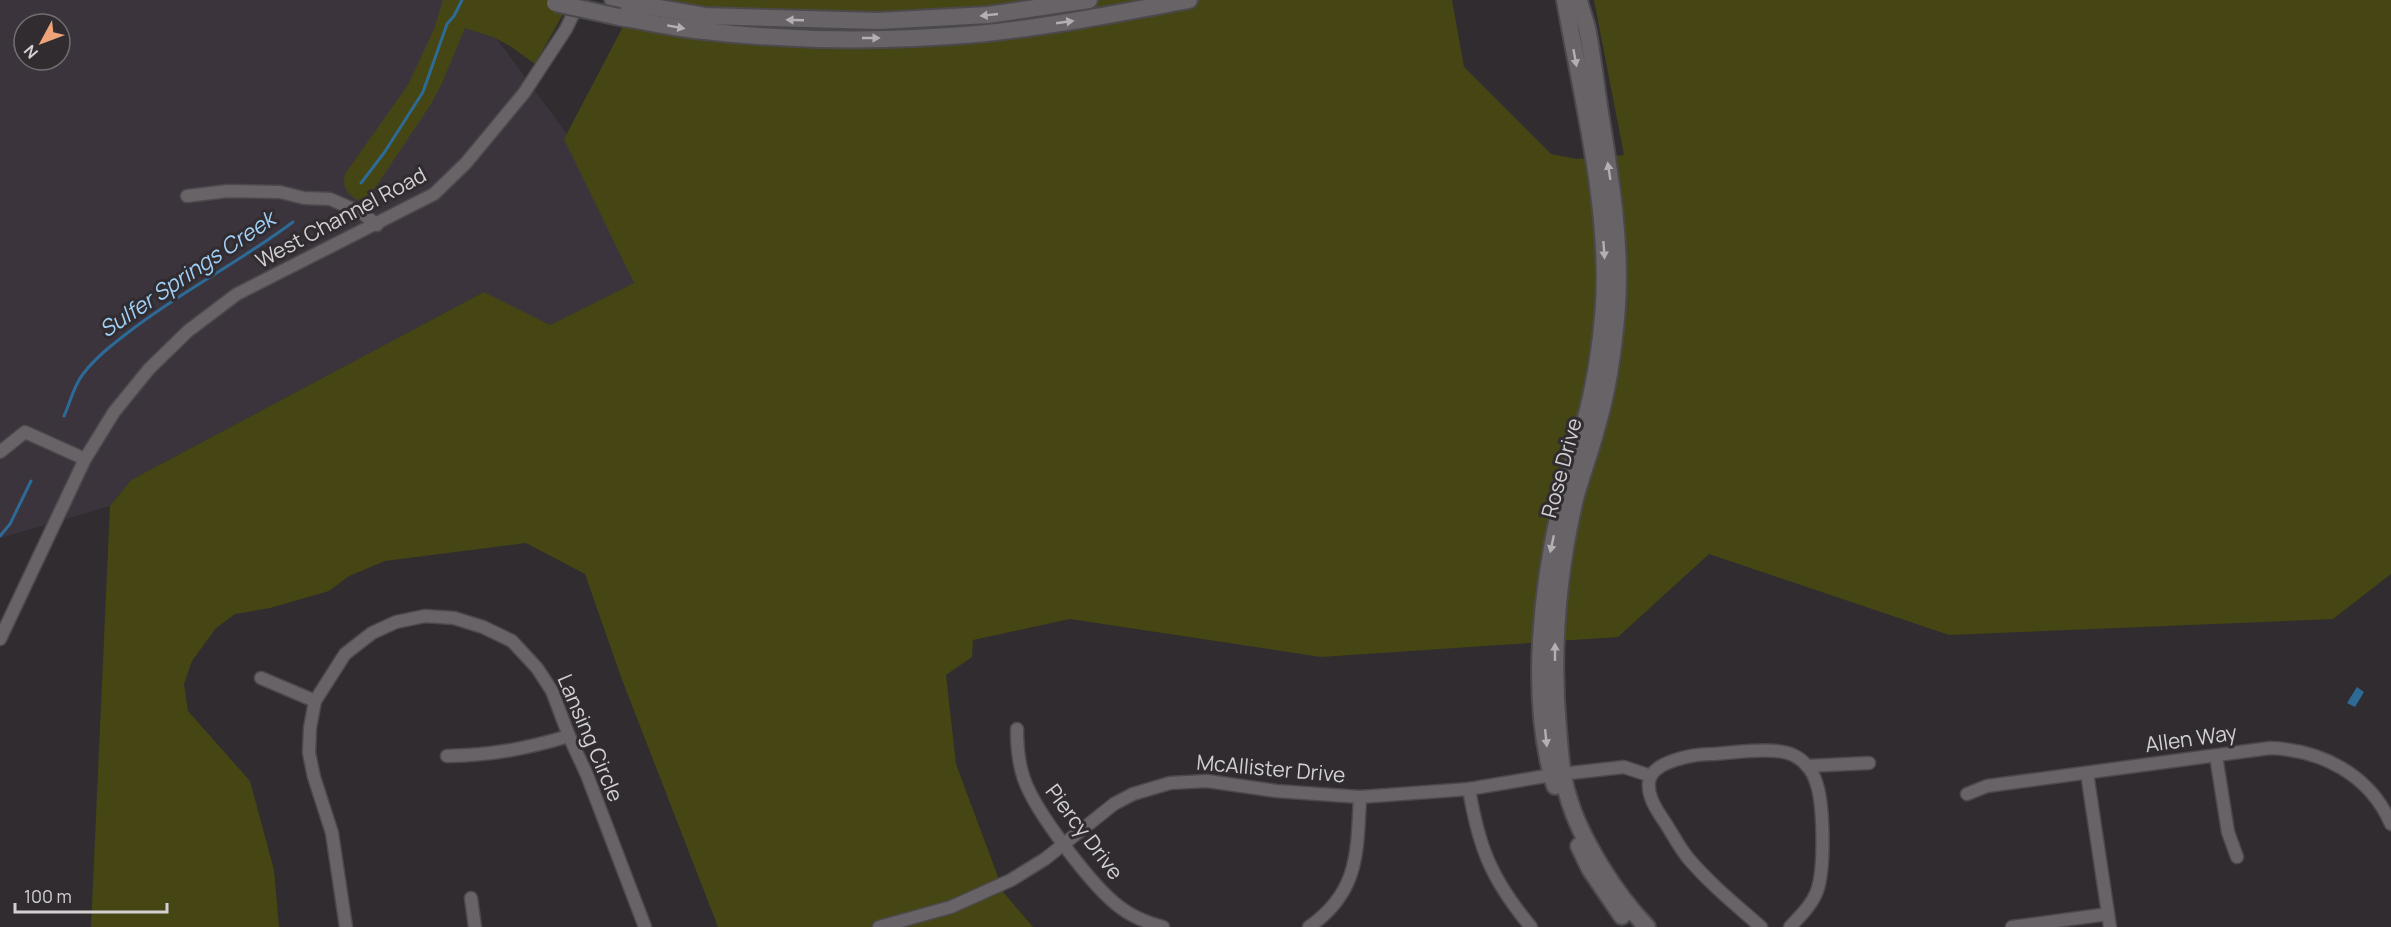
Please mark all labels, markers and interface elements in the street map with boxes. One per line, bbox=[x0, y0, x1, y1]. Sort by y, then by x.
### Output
one-way arrow bbox=[980, 10, 999, 19]
north arrow bbox=[12, 12, 72, 72]
one-way arrow bbox=[785, 15, 804, 25]
one-way arrow bbox=[1056, 17, 1075, 27]
one-way arrow bbox=[667, 23, 686, 32]
one-way arrow bbox=[861, 33, 880, 42]
text: N bbox=[19, 40, 43, 63]
one-way arrow bbox=[1571, 48, 1580, 67]
street label: West Channel Road bbox=[250, 160, 431, 274]
one-way arrow bbox=[1605, 161, 1614, 180]
water label: Sulfer Springs Creek bbox=[93, 202, 283, 344]
one-way arrow bbox=[1599, 241, 1609, 260]
street label: Rose Drive bbox=[1534, 415, 1588, 521]
one-way arrow bbox=[1547, 535, 1557, 553]
one-way arrow bbox=[1550, 643, 1560, 662]
street label: Lansing Circle bbox=[552, 670, 630, 806]
street label: Allen Way bbox=[2143, 718, 2239, 758]
one-way arrow bbox=[1541, 729, 1550, 748]
street label: McAllister Drive bbox=[1195, 748, 1347, 788]
street label: Piercy Drive bbox=[1040, 778, 1130, 885]
scale bar bbox=[15, 876, 166, 914]
text: 100 m bbox=[24, 884, 72, 908]

